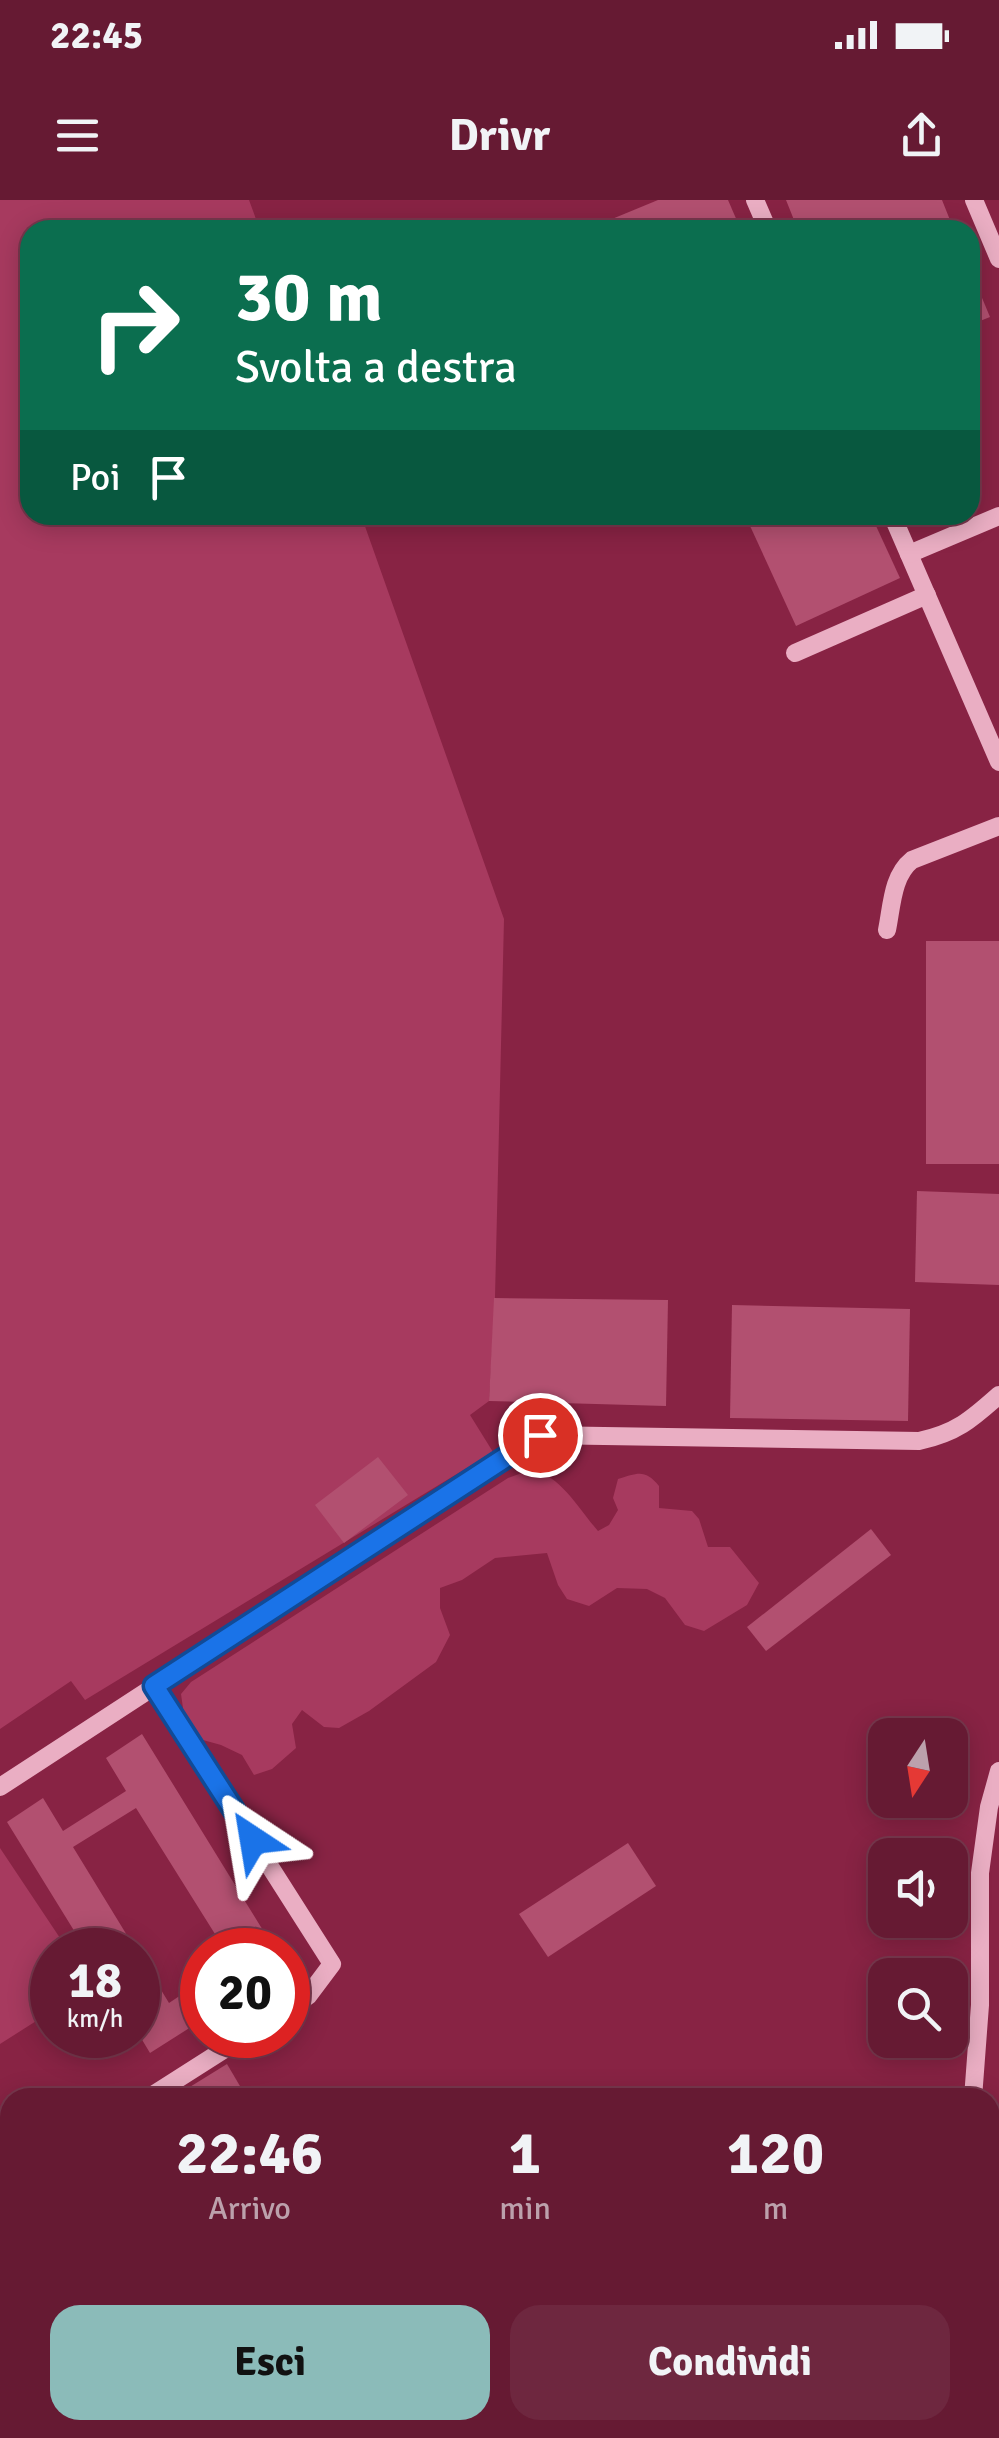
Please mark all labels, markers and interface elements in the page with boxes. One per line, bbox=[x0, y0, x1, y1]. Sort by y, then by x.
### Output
text: 22:45 bbox=[50, 12, 143, 59]
icon: menu bbox=[50, 108, 105, 163]
text: Drivr bbox=[449, 108, 550, 163]
icon: share bbox=[894, 108, 949, 163]
text: 30 m bbox=[235, 254, 383, 340]
icon: right bbox=[70, 260, 200, 390]
text: Svolta a destra bbox=[235, 340, 517, 395]
icon: arrive bbox=[141, 450, 196, 505]
text: Poi bbox=[70, 454, 121, 501]
pin bbox=[498, 1393, 583, 1478]
icon: arrive bbox=[513, 1408, 568, 1463]
north arrow bbox=[868, 1718, 968, 1818]
map controls bbox=[868, 1718, 968, 2058]
position arrow bbox=[201, 1788, 305, 1892]
button: sound bbox=[868, 1838, 968, 1938]
speed limit sign: 20 bbox=[180, 1928, 310, 2058]
text: 18 bbox=[68, 1950, 122, 2012]
button: search bbox=[868, 1958, 968, 2058]
text: km/h bbox=[67, 2003, 123, 2034]
text: 22:46 bbox=[176, 2117, 323, 2191]
text: 1 bbox=[509, 2117, 541, 2191]
text: 120 bbox=[727, 2117, 824, 2191]
text: Arrivo bbox=[208, 2189, 291, 2228]
text: min bbox=[499, 2189, 551, 2228]
text: m bbox=[763, 2189, 788, 2228]
button: Esci bbox=[50, 2305, 490, 2420]
button: Condividi bbox=[510, 2305, 950, 2420]

